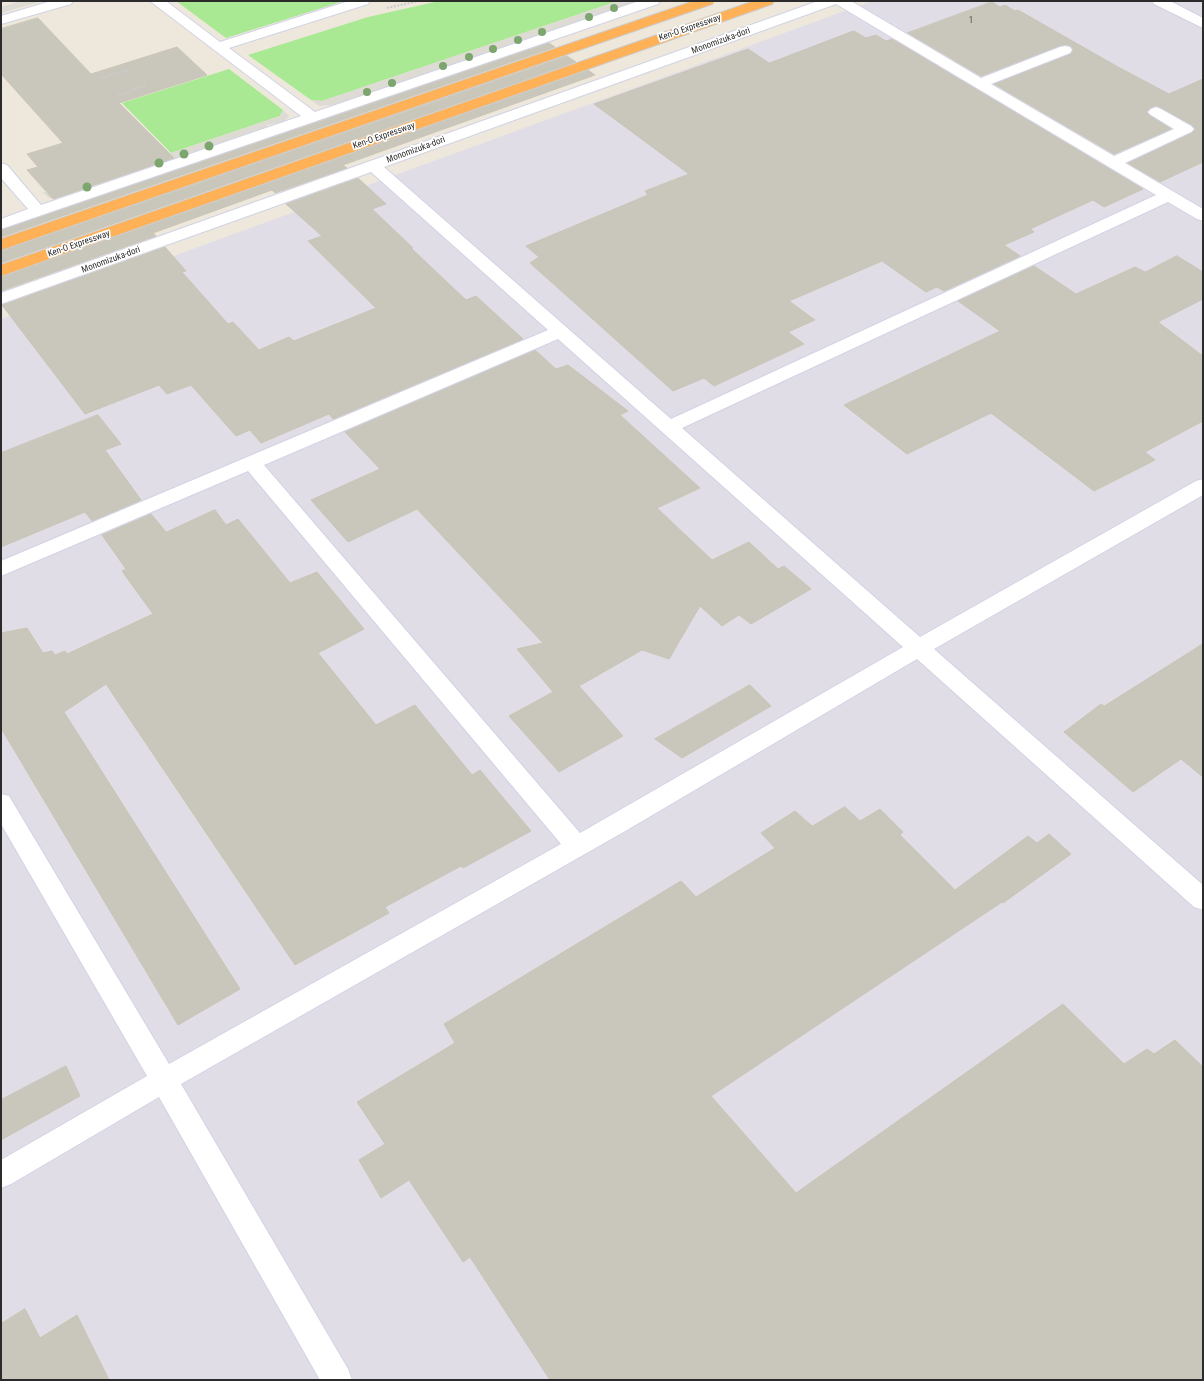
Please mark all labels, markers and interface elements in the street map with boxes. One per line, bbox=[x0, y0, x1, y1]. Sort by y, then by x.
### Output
street label: Ken-O Expressway bbox=[658, 12, 722, 44]
house number: 1 bbox=[969, 16, 973, 26]
street label: Monomizuka-dori bbox=[690, 25, 752, 57]
street label: Ken-O Expressway bbox=[352, 120, 416, 152]
street label: Monomizuka-dori bbox=[385, 134, 447, 166]
street label: Ken-O Expressway bbox=[47, 228, 111, 260]
street label: Monomizuka-dori bbox=[80, 244, 142, 276]

